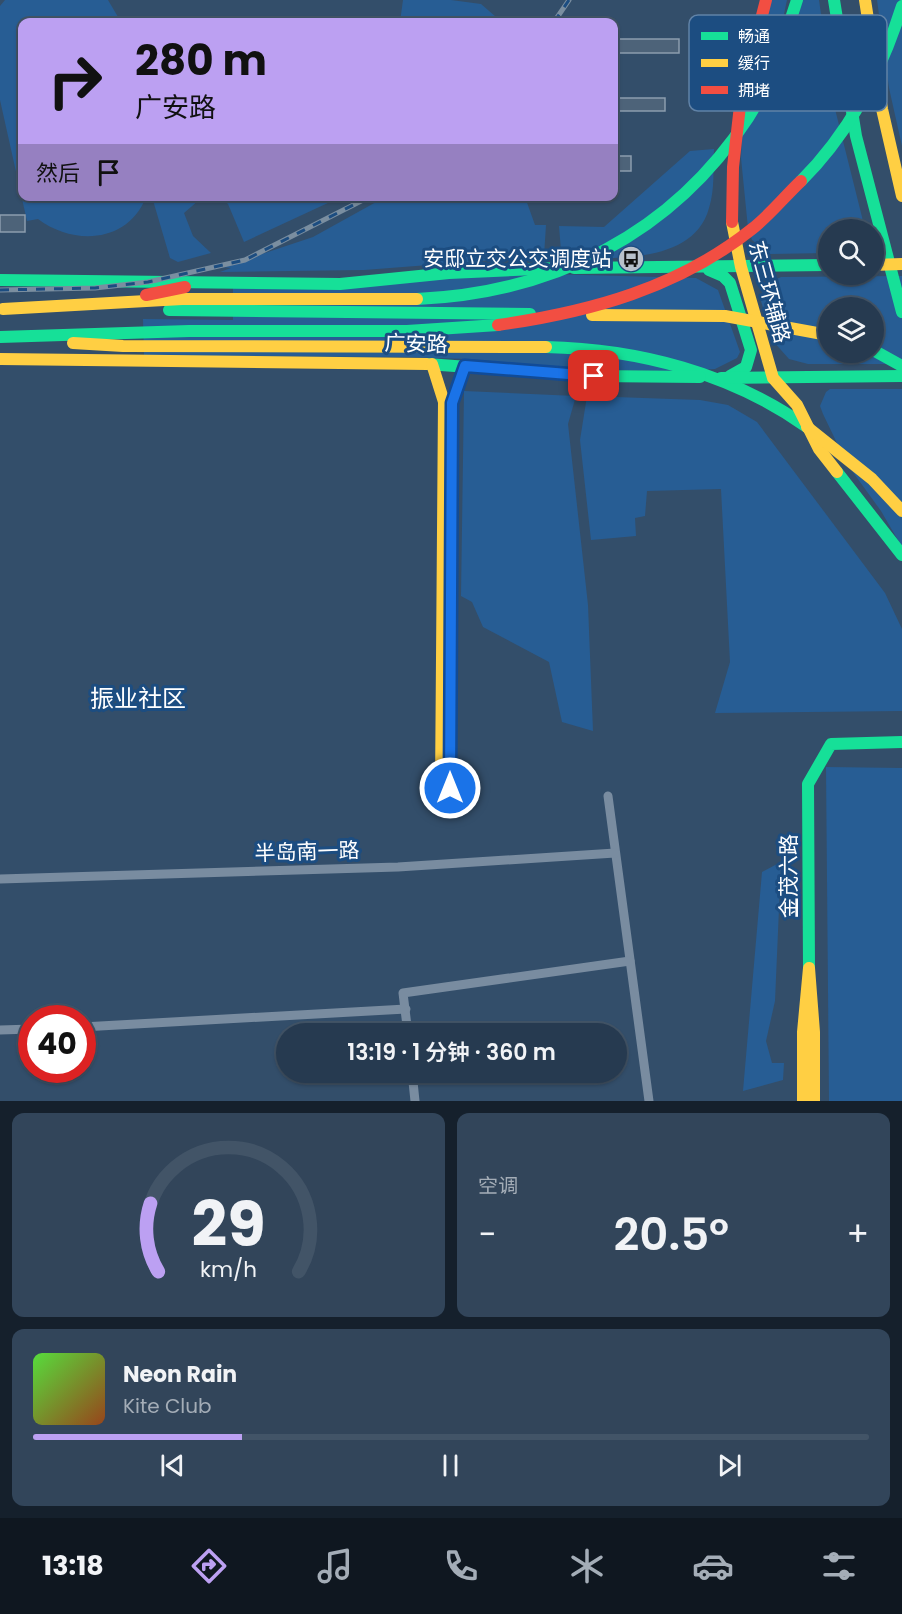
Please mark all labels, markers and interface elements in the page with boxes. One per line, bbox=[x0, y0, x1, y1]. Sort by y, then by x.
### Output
legend bbox=[689, 15, 887, 111]
text: 畅通 bbox=[738, 25, 770, 48]
text: 280 m bbox=[135, 31, 267, 90]
icon: right bbox=[36, 42, 114, 120]
text: 缓行 bbox=[738, 52, 770, 75]
text: 拥堵 bbox=[738, 79, 770, 102]
text: 广安路 bbox=[135, 89, 216, 126]
icon: arrive bbox=[92, 156, 125, 189]
text: 然后 bbox=[36, 158, 80, 189]
map controls bbox=[818, 219, 884, 363]
button: search bbox=[818, 219, 884, 285]
street label: 东三环辅路 bbox=[742, 237, 797, 346]
place label: 安邸立交公交调度站 bbox=[423, 244, 612, 273]
bus stop icon: 安邸立交公交调度站 bbox=[616, 244, 646, 274]
button: layers bbox=[818, 297, 884, 363]
street label: 广安路 bbox=[384, 328, 448, 359]
pin bbox=[568, 350, 619, 401]
icon: arrive bbox=[577, 359, 610, 392]
district label: 振业社区 bbox=[90, 682, 186, 715]
position arrow bbox=[418, 756, 482, 820]
street label: 金茂六路 bbox=[774, 834, 803, 918]
street label: 半岛南一路 bbox=[254, 835, 360, 868]
speed limit sign: 40 bbox=[18, 1005, 96, 1083]
text: 13:19 · 1 分钟 · 360 m bbox=[347, 1037, 556, 1068]
text: 空调 bbox=[478, 1172, 518, 1200]
text: 29 bbox=[191, 1180, 265, 1268]
text: 20.5° bbox=[614, 1203, 729, 1266]
text: − bbox=[478, 1211, 496, 1258]
text: + bbox=[846, 1211, 869, 1258]
text: km/h bbox=[200, 1254, 257, 1285]
text: Neon Rain bbox=[123, 1359, 237, 1390]
text: Kite Club bbox=[123, 1392, 212, 1420]
icon: previous bbox=[156, 1449, 189, 1482]
icon: pause bbox=[434, 1449, 467, 1482]
icon: next bbox=[713, 1449, 746, 1482]
icon: directions bbox=[188, 1545, 230, 1587]
icon: music bbox=[314, 1545, 356, 1587]
icon: phone bbox=[440, 1545, 482, 1587]
icon: climate bbox=[566, 1545, 608, 1587]
icon: car bbox=[692, 1545, 734, 1587]
icon: filters bbox=[818, 1545, 860, 1587]
text: 13:18 bbox=[42, 1547, 104, 1584]

